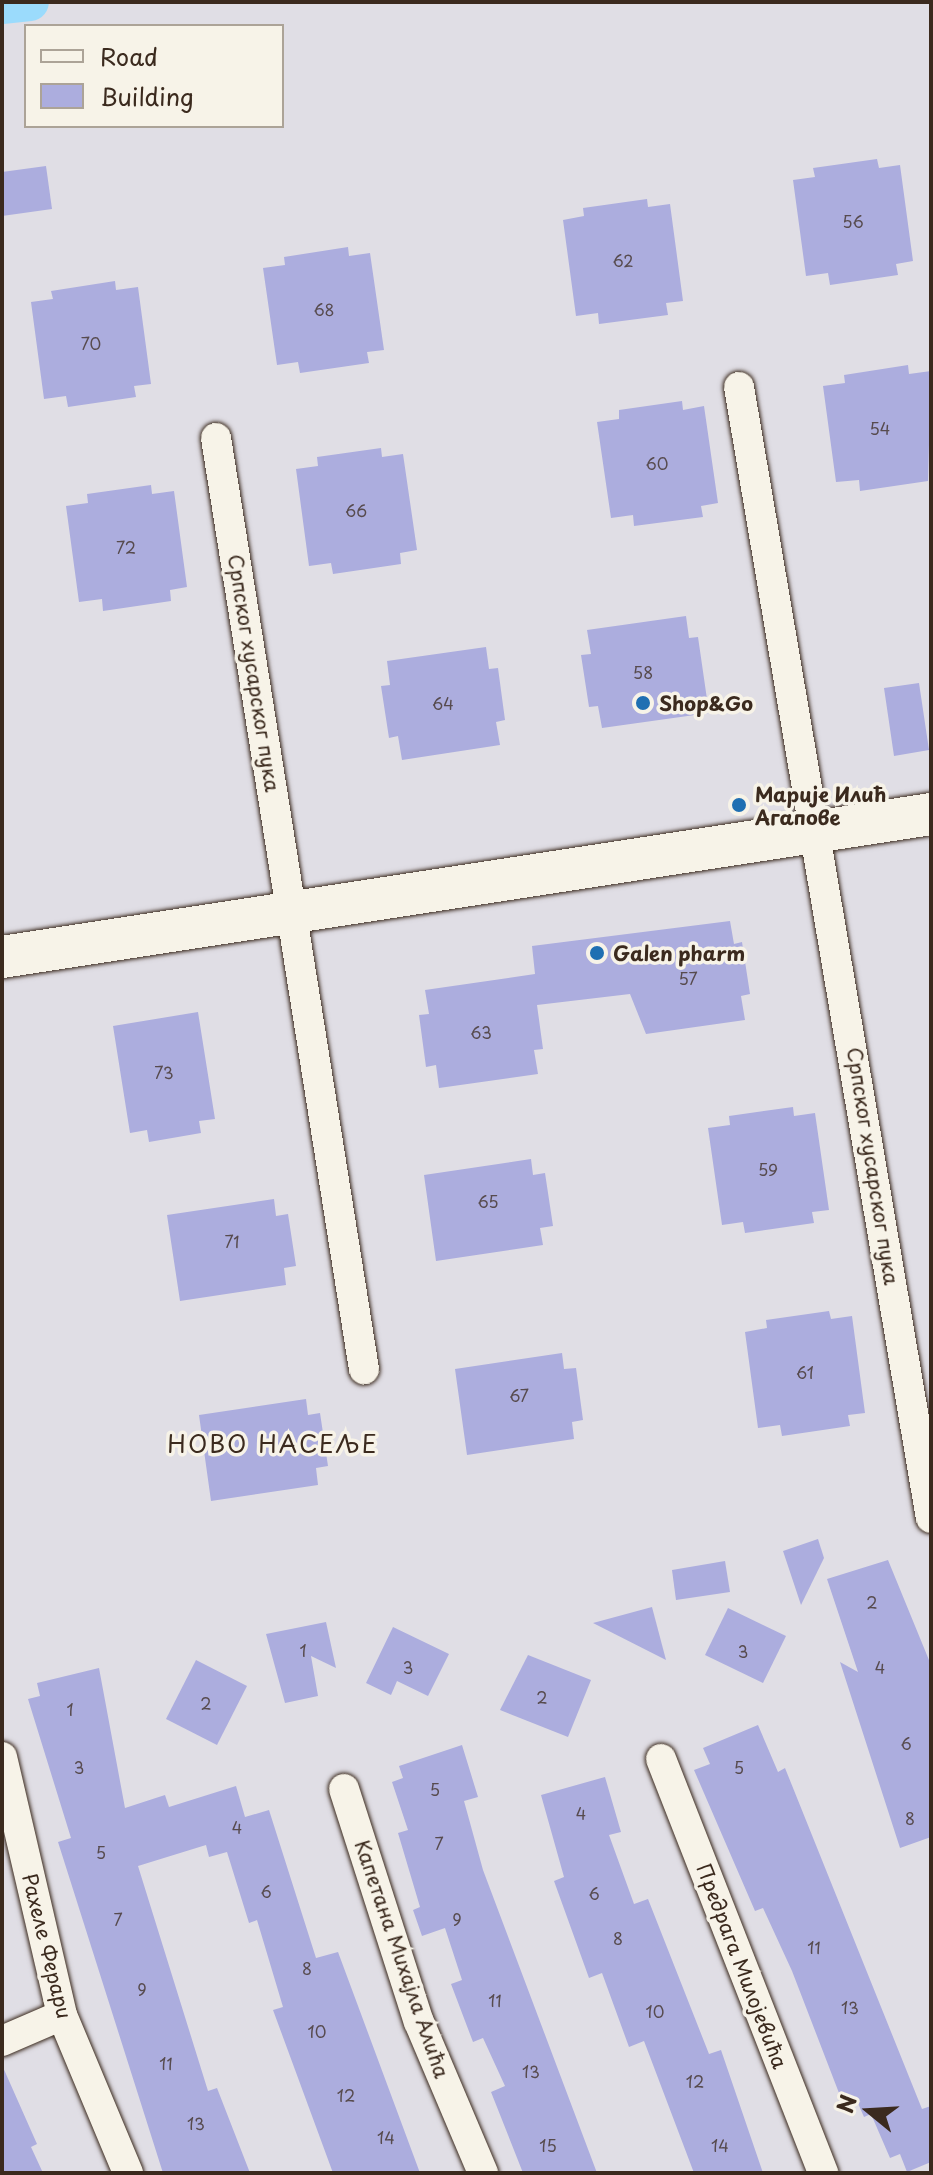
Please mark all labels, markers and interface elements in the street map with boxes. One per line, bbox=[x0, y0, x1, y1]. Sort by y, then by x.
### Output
legend bbox=[24, 24, 284, 128]
text: Road bbox=[100, 38, 158, 74]
text: Building bbox=[100, 78, 194, 114]
house number: 56 bbox=[842, 211, 864, 231]
house number: 62 bbox=[612, 250, 634, 270]
house number: 68 bbox=[313, 299, 335, 319]
house number: 70 bbox=[81, 333, 101, 353]
house number: 54 bbox=[870, 418, 890, 438]
house number: 60 bbox=[646, 453, 668, 473]
house number: 66 bbox=[345, 500, 367, 520]
house number: 72 bbox=[116, 537, 136, 557]
street label: Српског хусарског пука bbox=[223, 553, 285, 793]
house number: 58 bbox=[633, 662, 653, 682]
place label: Shop&Go bbox=[659, 691, 753, 715]
house number: 64 bbox=[432, 693, 454, 713]
marker: Shop&Go bbox=[634, 694, 652, 712]
place label: Марије Илић Агапове bbox=[755, 782, 888, 829]
marker: Марије Илић Агапове bbox=[730, 796, 748, 814]
place label: Galen pharm bbox=[613, 941, 747, 965]
marker: Galen pharm bbox=[588, 944, 606, 962]
house number: 57 bbox=[678, 968, 698, 988]
house number: 63 bbox=[470, 1022, 492, 1042]
street label: Српског хусарског пука bbox=[842, 1046, 904, 1286]
house number: 73 bbox=[154, 1062, 174, 1082]
house number: 59 bbox=[758, 1159, 778, 1179]
house number: 65 bbox=[477, 1191, 499, 1211]
house number: 71 bbox=[225, 1231, 239, 1251]
house number: 61 bbox=[796, 1362, 814, 1382]
house number: 67 bbox=[509, 1385, 529, 1405]
district label: НОВО НАСЕЉЕ bbox=[167, 1430, 379, 1458]
house number: 2 bbox=[866, 1592, 878, 1612]
house number: 1 bbox=[299, 1640, 307, 1660]
house number: 3 bbox=[738, 1641, 748, 1661]
house number: 3 bbox=[403, 1657, 413, 1677]
house number: 4 bbox=[875, 1657, 885, 1677]
house number: 2 bbox=[536, 1687, 548, 1707]
house number: 2 bbox=[200, 1693, 212, 1713]
house number: 1 bbox=[66, 1699, 74, 1719]
house number: 6 bbox=[900, 1733, 912, 1753]
house number: 3 bbox=[74, 1757, 84, 1777]
house number: 5 bbox=[734, 1757, 744, 1777]
house number: 5 bbox=[430, 1779, 440, 1799]
house number: 4 bbox=[576, 1803, 586, 1823]
house number: 8 bbox=[905, 1808, 915, 1828]
house number: 4 bbox=[232, 1817, 242, 1837]
house number: 7 bbox=[434, 1833, 444, 1853]
street label: Капетана Михајла Алића bbox=[350, 1837, 454, 2081]
house number: 5 bbox=[96, 1842, 106, 1862]
street label: Предрага Милојевића bbox=[691, 1859, 793, 2073]
street label: Рахеле Ферари bbox=[17, 1871, 77, 2021]
house number: 6 bbox=[260, 1881, 272, 1901]
house number: 6 bbox=[588, 1883, 600, 1903]
house number: 7 bbox=[113, 1909, 123, 1929]
house number: 9 bbox=[452, 1909, 462, 1929]
house number: 8 bbox=[613, 1928, 623, 1948]
house number: 11 bbox=[807, 1937, 821, 1957]
house number: 8 bbox=[302, 1958, 312, 1978]
house number: 9 bbox=[137, 1979, 147, 1999]
house number: 11 bbox=[488, 1990, 502, 2010]
house number: 13 bbox=[841, 1997, 859, 2017]
house number: 10 bbox=[646, 2001, 664, 2021]
house number: 10 bbox=[308, 2021, 326, 2041]
house number: 11 bbox=[159, 2053, 173, 2073]
house number: 13 bbox=[522, 2061, 540, 2081]
house number: 12 bbox=[686, 2071, 704, 2091]
north arrow bbox=[829, 2071, 909, 2151]
house number: 12 bbox=[337, 2085, 355, 2105]
text: N bbox=[827, 2090, 864, 2117]
house number: 13 bbox=[187, 2113, 205, 2133]
house number: 14 bbox=[377, 2127, 395, 2147]
house number: 15 bbox=[539, 2135, 557, 2155]
house number: 14 bbox=[711, 2135, 729, 2155]

